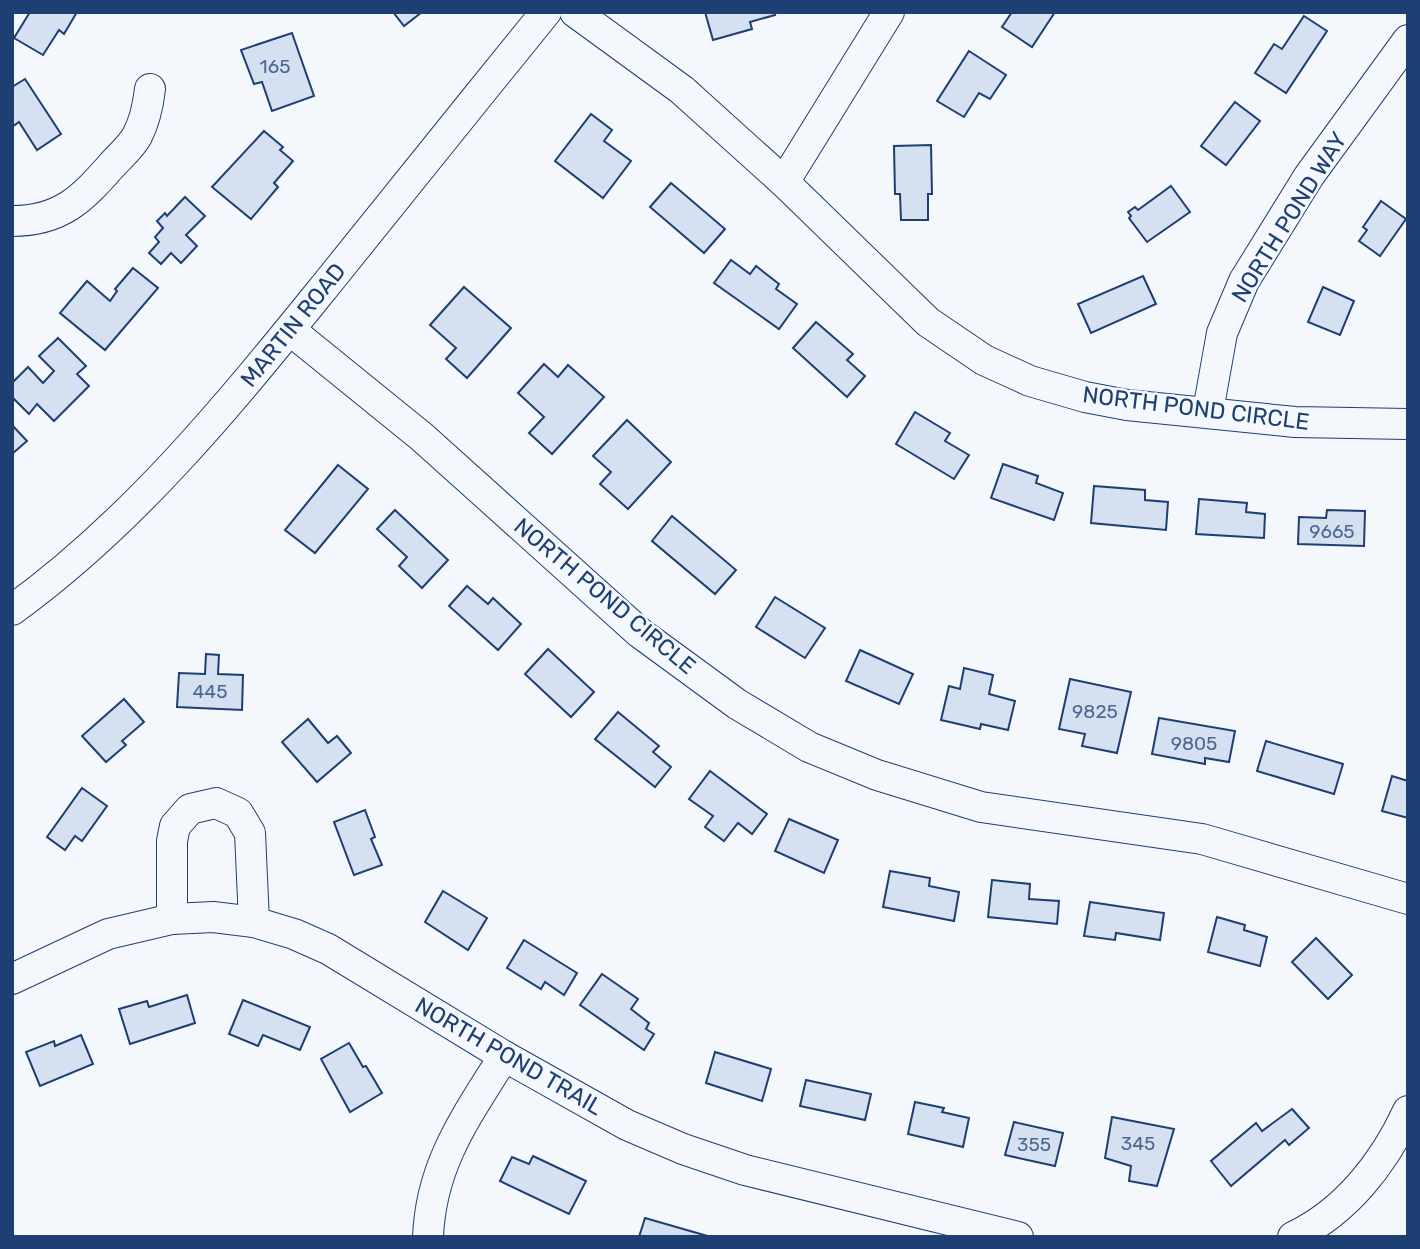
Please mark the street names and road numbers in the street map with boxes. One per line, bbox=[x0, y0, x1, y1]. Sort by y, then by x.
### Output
street label: NORTH POND WAY bbox=[1225, 127, 1353, 307]
street label: MARTIN ROAD bbox=[234, 257, 352, 393]
street label: NORTH POND CIRCLE bbox=[1081, 380, 1311, 436]
street label: NORTH POND CIRCLE bbox=[508, 512, 702, 680]
street label: NORTH POND TRAIL bbox=[410, 991, 608, 1121]

